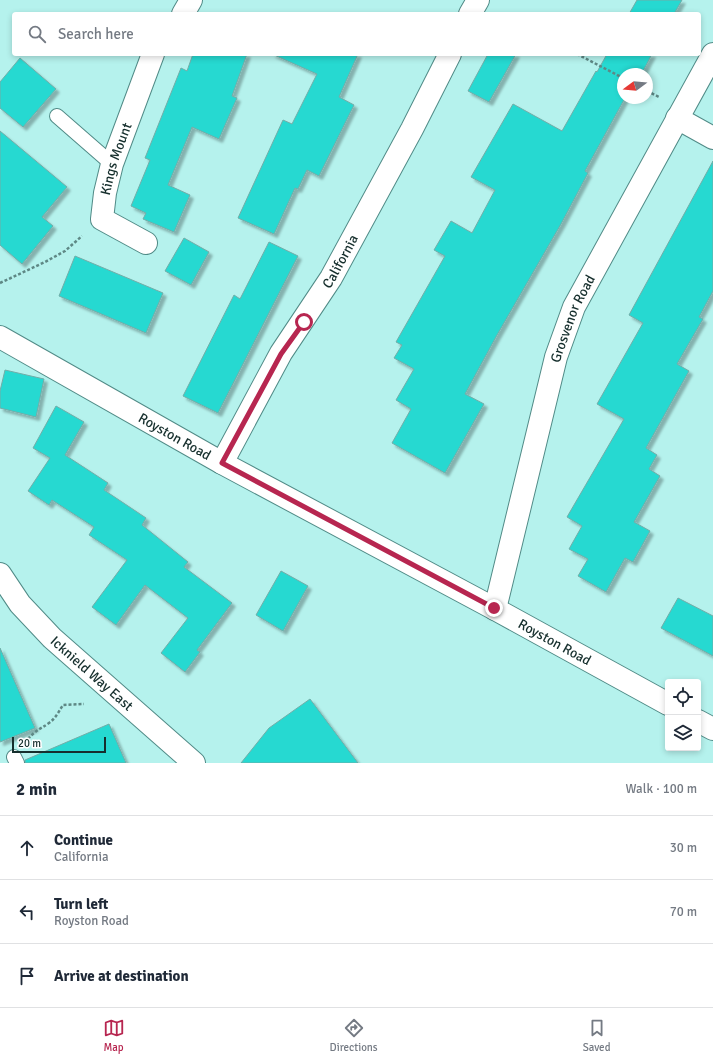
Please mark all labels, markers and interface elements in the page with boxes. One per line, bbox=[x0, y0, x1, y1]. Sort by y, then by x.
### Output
search box bbox=[12, 12, 701, 56]
icon: search bbox=[26, 23, 48, 45]
text: Search here bbox=[58, 25, 134, 43]
north arrow bbox=[617, 68, 653, 104]
street label: Kings Mount bbox=[96, 120, 135, 197]
street label: California bbox=[318, 231, 362, 291]
street label: Grosvenor Road bbox=[547, 272, 599, 364]
route start bbox=[295, 313, 313, 331]
street label: Royston Road bbox=[135, 409, 214, 464]
route end bbox=[485, 599, 503, 617]
street label: Royston Road bbox=[515, 615, 594, 669]
street label: Icknield Way East bbox=[47, 632, 137, 714]
map controls bbox=[665, 679, 701, 751]
button: locate bbox=[665, 679, 701, 715]
button: layers bbox=[665, 715, 701, 751]
scale bar bbox=[12, 735, 106, 754]
text: 20 m bbox=[18, 737, 41, 750]
text: 2 min bbox=[16, 779, 57, 800]
text: Walk · 100 m bbox=[626, 781, 697, 797]
text: Continue bbox=[54, 831, 113, 849]
icon: ahead bbox=[16, 837, 38, 859]
text: 30 m bbox=[670, 840, 697, 856]
text: California bbox=[54, 849, 109, 865]
text: Turn left bbox=[54, 895, 108, 913]
icon: left bbox=[16, 901, 38, 923]
text: 70 m bbox=[670, 904, 697, 920]
text: Royston Road bbox=[54, 913, 129, 929]
icon: arrive bbox=[16, 965, 38, 987]
text: Arrive at destination bbox=[54, 967, 189, 985]
tab: Map bbox=[103, 1017, 125, 1054]
tab: Directions bbox=[330, 1017, 378, 1054]
tab: Saved bbox=[583, 1017, 610, 1054]

